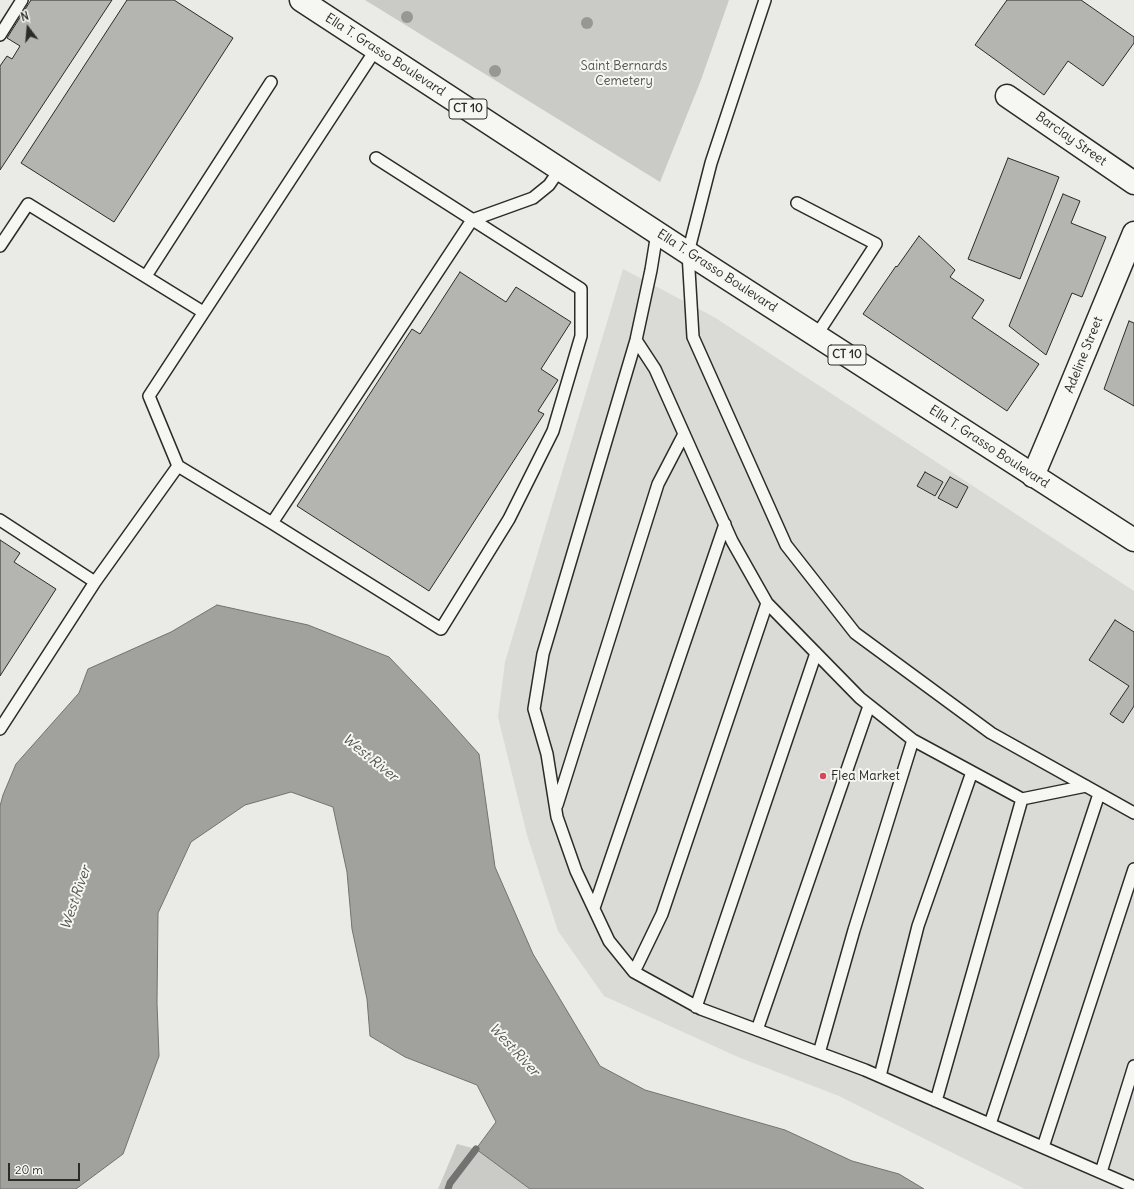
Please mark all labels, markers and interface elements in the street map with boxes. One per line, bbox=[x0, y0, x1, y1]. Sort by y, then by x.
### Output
north arrow bbox=[8, 8, 48, 48]
text: N bbox=[19, 9, 30, 24]
street label: Ella T. Grasso Boulevard bbox=[322, 10, 448, 100]
park label: Saint Bernards Cemetery bbox=[581, 58, 667, 89]
road number: CT 10 bbox=[449, 99, 487, 119]
street label: Barclay Street bbox=[1032, 109, 1110, 169]
street label: Ella T. Grasso Boulevard bbox=[654, 226, 780, 316]
street label: Adeline Street bbox=[1062, 314, 1106, 396]
road number: CT 10 bbox=[828, 345, 866, 365]
street label: Ella T. Grasso Boulevard bbox=[926, 402, 1052, 492]
water label: West River bbox=[339, 731, 401, 785]
place label: Flea Market bbox=[831, 768, 900, 784]
marker: Flea Market bbox=[818, 771, 828, 781]
water label: West River bbox=[57, 864, 95, 932]
water label: West River bbox=[485, 1020, 543, 1080]
scale bar bbox=[10, 1155, 82, 1181]
text: 20 m bbox=[15, 1162, 43, 1177]

